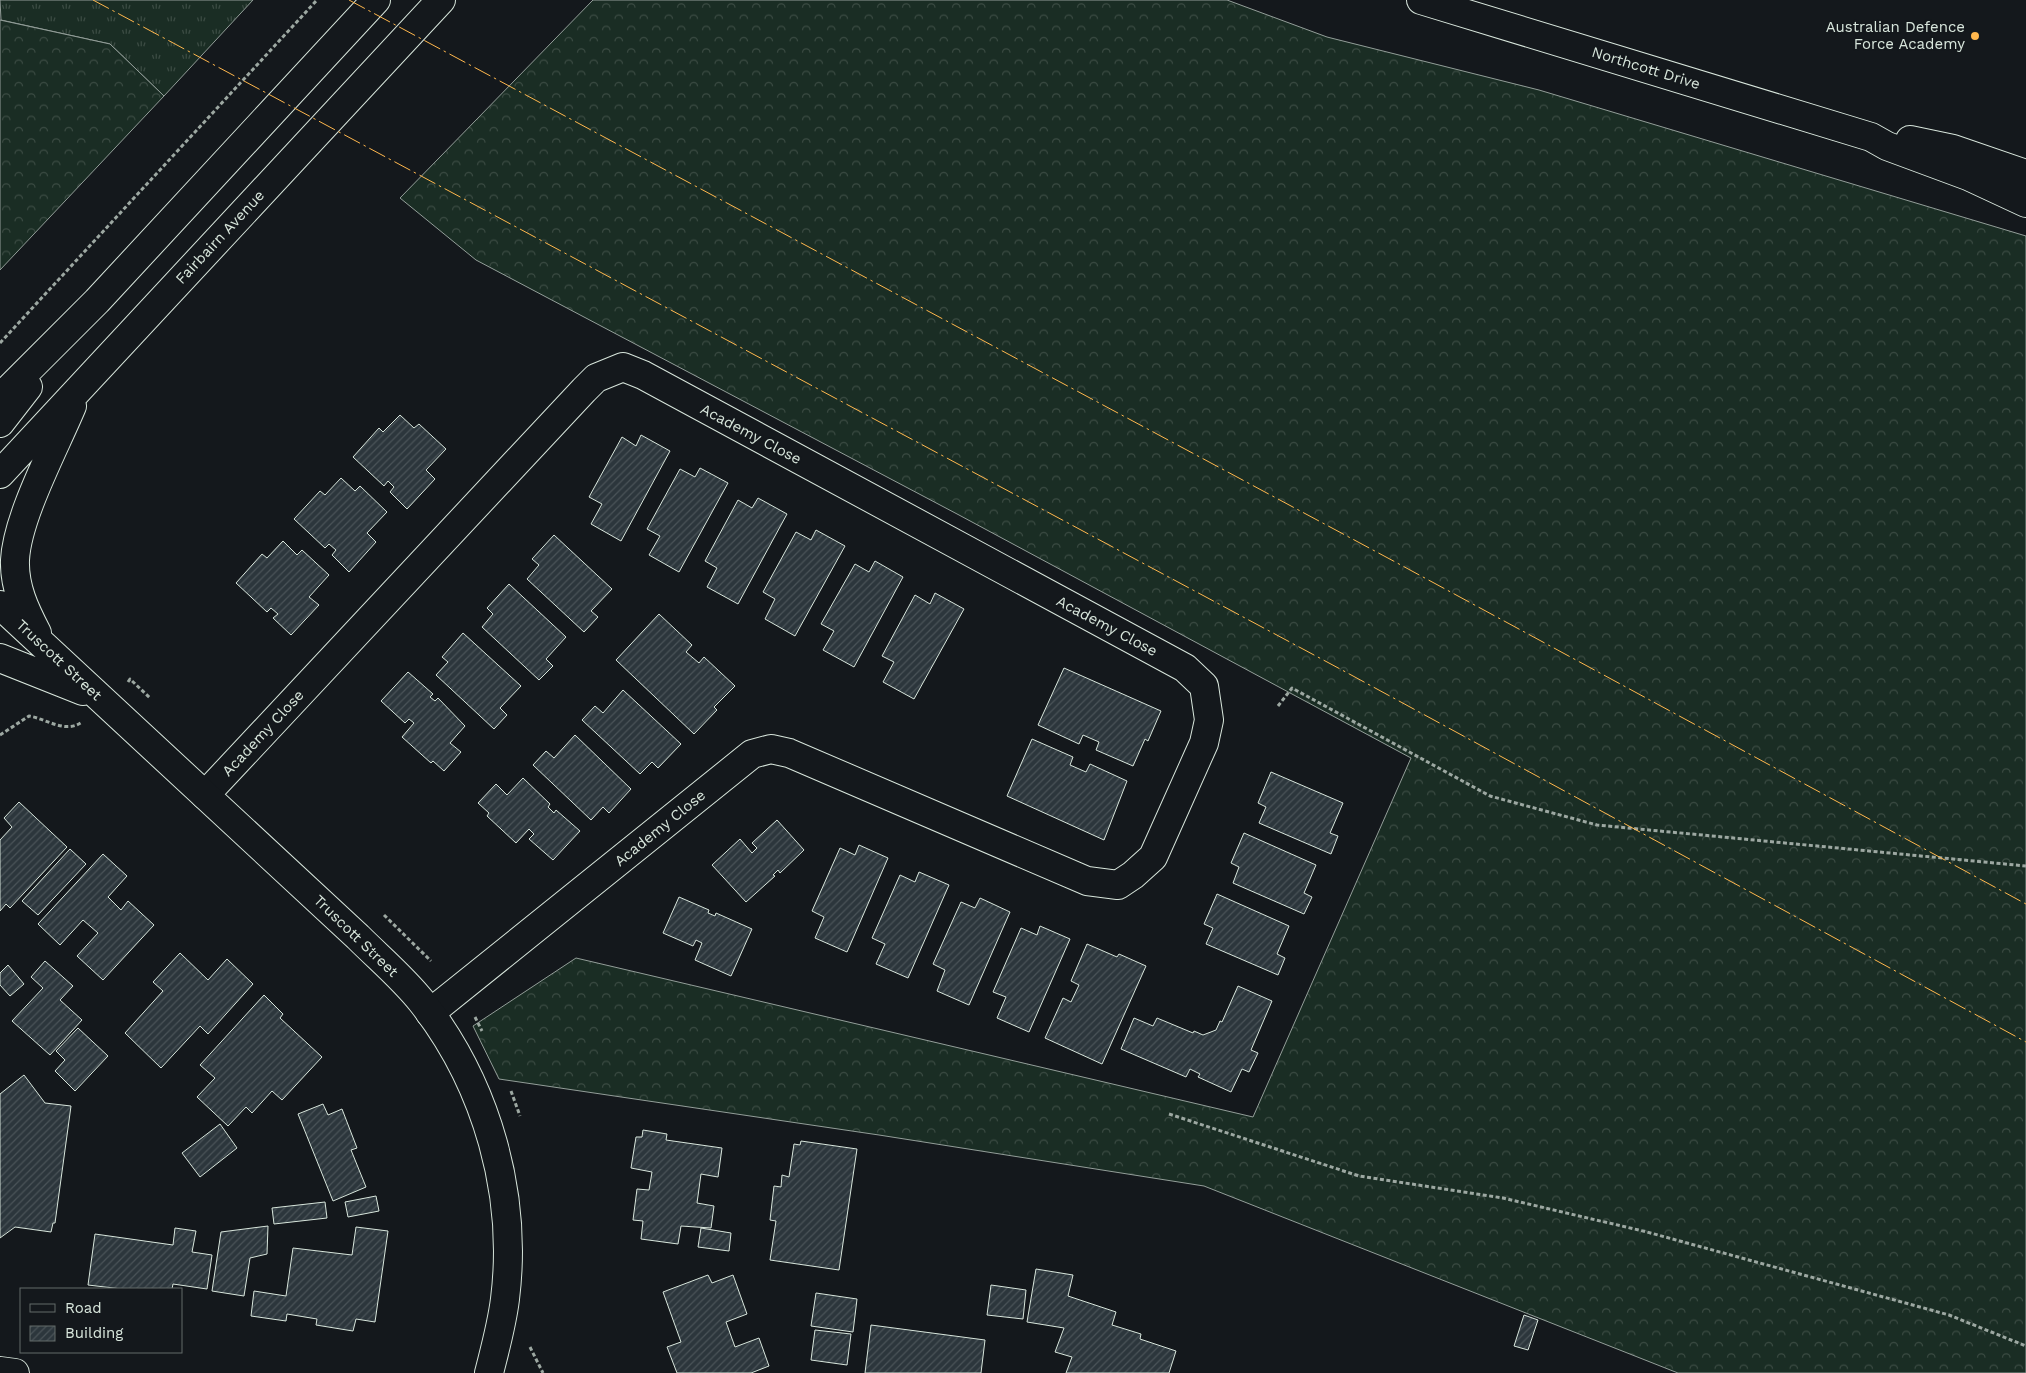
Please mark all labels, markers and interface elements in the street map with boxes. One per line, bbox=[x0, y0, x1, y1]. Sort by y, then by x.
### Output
place label: Australian Defence Force Academy bbox=[1826, 18, 1965, 53]
marker: Australian Defence Force Academy bbox=[1969, 30, 1981, 42]
street label: Northcott Drive bbox=[1590, 43, 1702, 93]
street label: Fairbairn Avenue bbox=[172, 186, 268, 288]
street label: Academy Close bbox=[697, 400, 805, 468]
street label: Academy Close bbox=[1053, 592, 1161, 660]
street label: Truscott Street bbox=[12, 616, 106, 705]
street label: Academy Close bbox=[218, 686, 308, 780]
street label: Academy Close bbox=[611, 786, 709, 870]
street label: Truscott Street bbox=[310, 891, 402, 981]
legend bbox=[20, 1288, 182, 1353]
text: Road bbox=[65, 1299, 102, 1317]
text: Building bbox=[65, 1324, 123, 1342]

